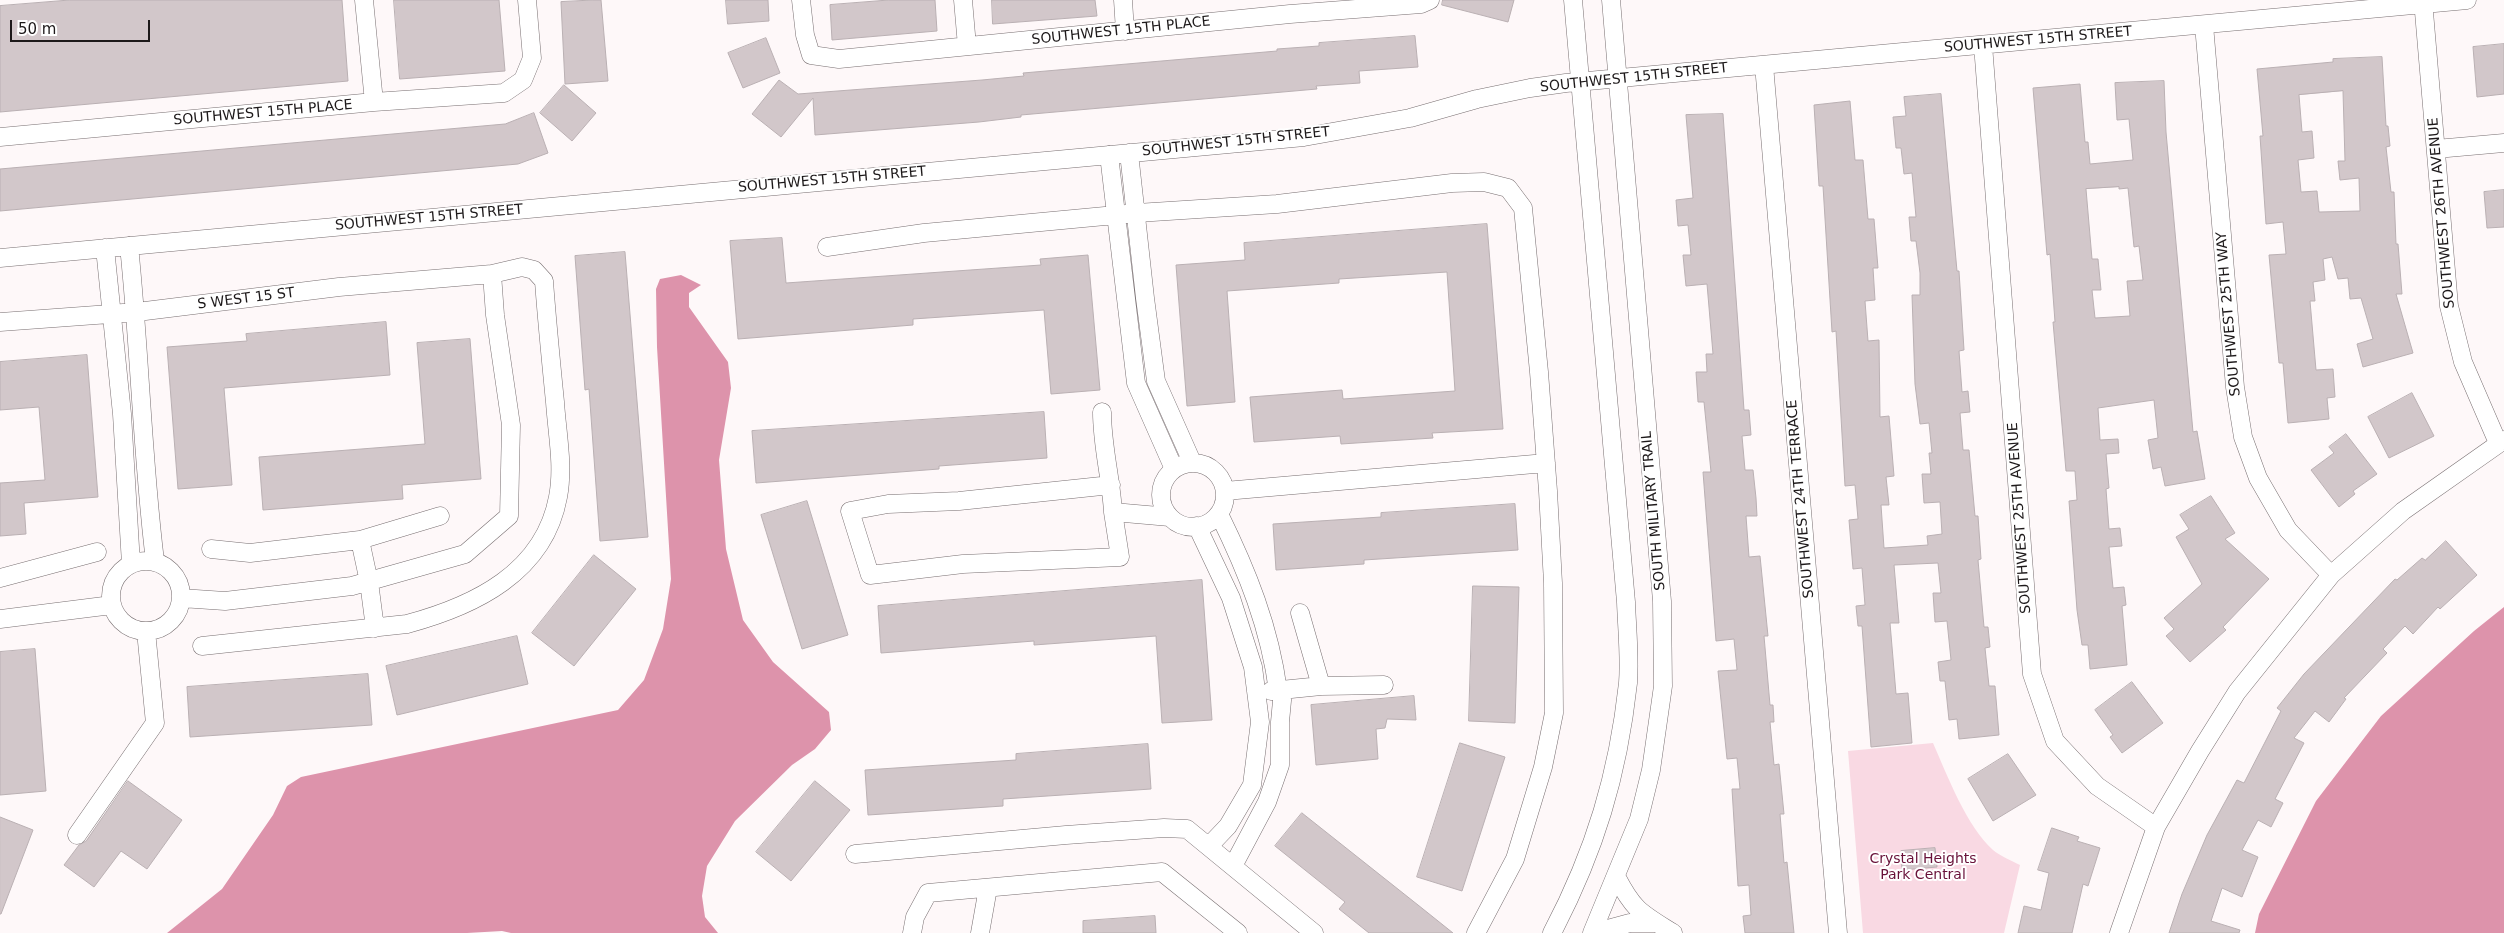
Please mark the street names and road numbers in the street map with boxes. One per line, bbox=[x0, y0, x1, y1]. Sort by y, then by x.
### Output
street label: SOUTHWEST 15TH PLACE bbox=[1031, 13, 1211, 49]
street label: SOUTHWEST 15TH STREET bbox=[1943, 23, 2133, 57]
street label: SOUTHWEST 15TH STREET bbox=[1539, 60, 1729, 96]
street label: SOUTHWEST 15TH PLACE bbox=[173, 97, 353, 129]
street label: SOUTHWEST 26TH AVENUE bbox=[2425, 117, 2459, 309]
street label: SOUTHWEST 15TH STREET bbox=[1141, 124, 1331, 160]
street label: SOUTHWEST 15TH STREET bbox=[737, 163, 927, 197]
street label: SOUTHWEST 15TH STREET bbox=[334, 201, 524, 235]
street label: SOUTHWEST 25TH WAY bbox=[2213, 231, 2245, 397]
street label: S WEST 15 ST bbox=[197, 285, 295, 313]
street label: SOUTHWEST 24TH TERRACE bbox=[1784, 399, 1818, 599]
street label: SOUTHWEST 25TH AVENUE bbox=[2005, 422, 2035, 614]
street label: SOUTH MILITARY TRAIL bbox=[1639, 431, 1669, 591]

